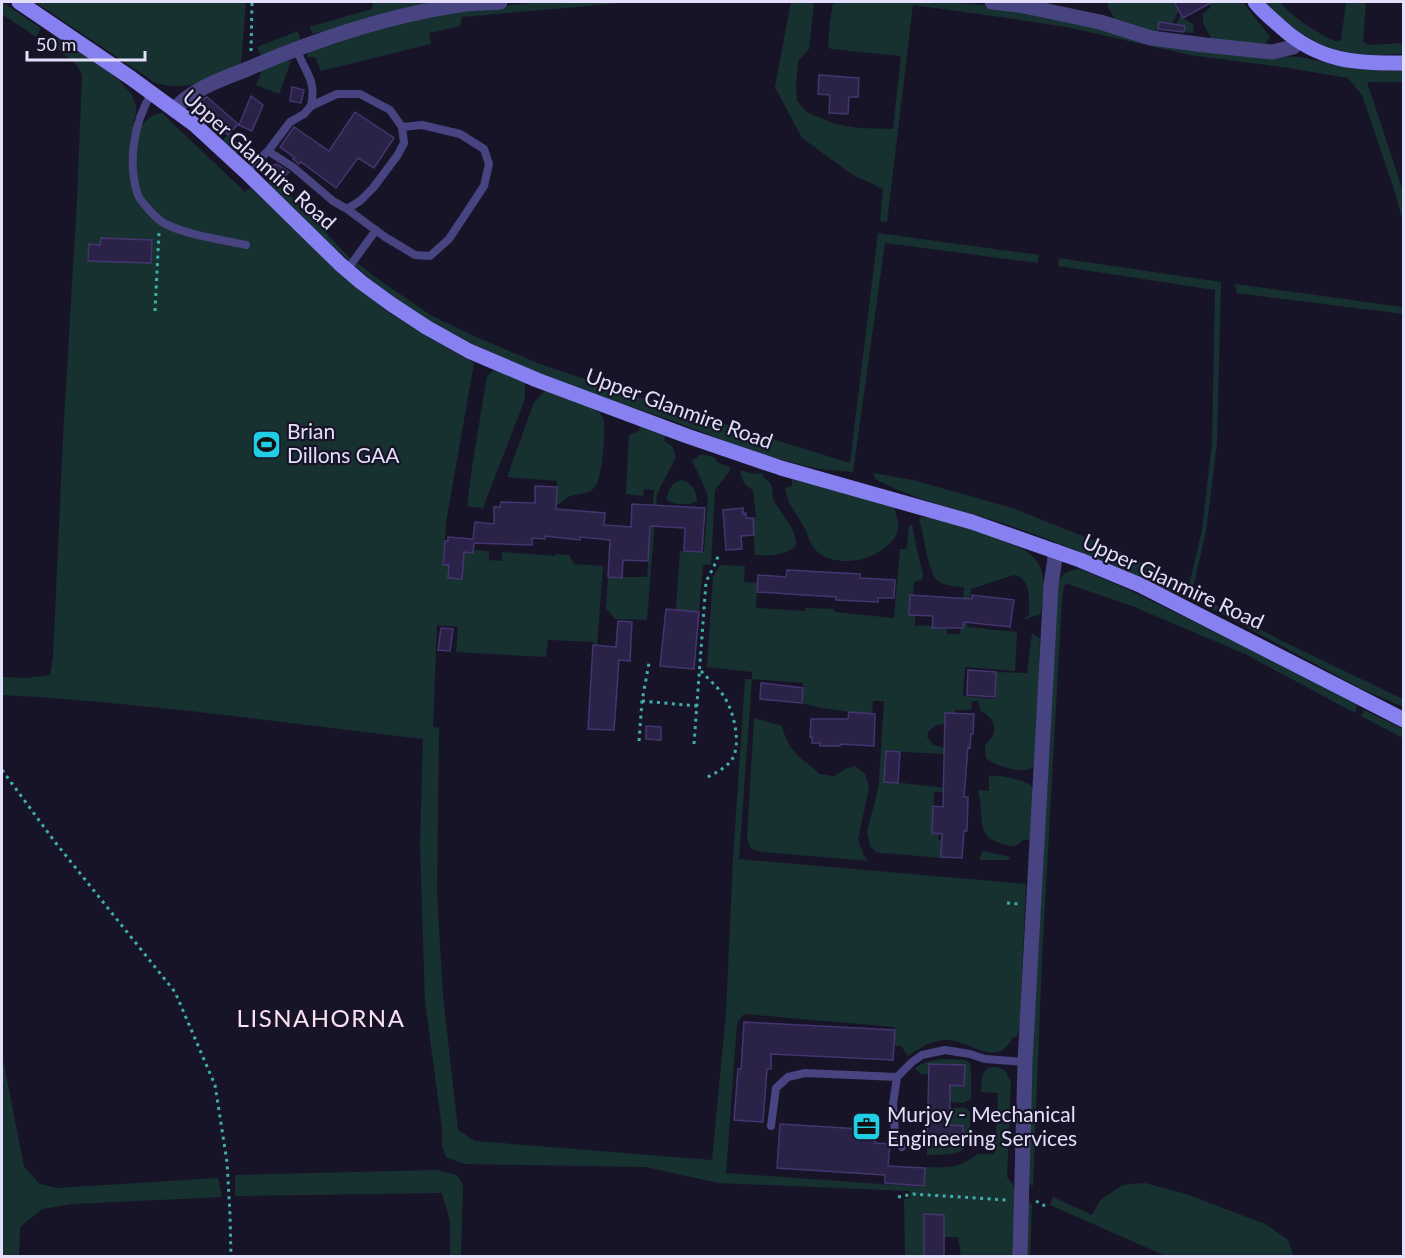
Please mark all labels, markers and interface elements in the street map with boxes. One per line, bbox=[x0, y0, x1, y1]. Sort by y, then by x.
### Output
scale bar bbox=[27, 24, 146, 62]
text: 50 m bbox=[36, 33, 76, 55]
street label: Upper Glanmire Road bbox=[178, 84, 342, 234]
street label: Upper Glanmire Road bbox=[583, 362, 776, 453]
place label: Brian Dillons GAA bbox=[287, 418, 400, 467]
sports icon: Brian Dillons GAA bbox=[250, 428, 282, 460]
street label: Upper Glanmire Road bbox=[1079, 528, 1268, 634]
district label: LISNAHORNA bbox=[237, 1003, 405, 1032]
place label: Murjoy - Mechanical Engineering Services bbox=[887, 1101, 1077, 1150]
office icon: Murjoy - Mechanical Engineering Services bbox=[850, 1111, 882, 1143]

